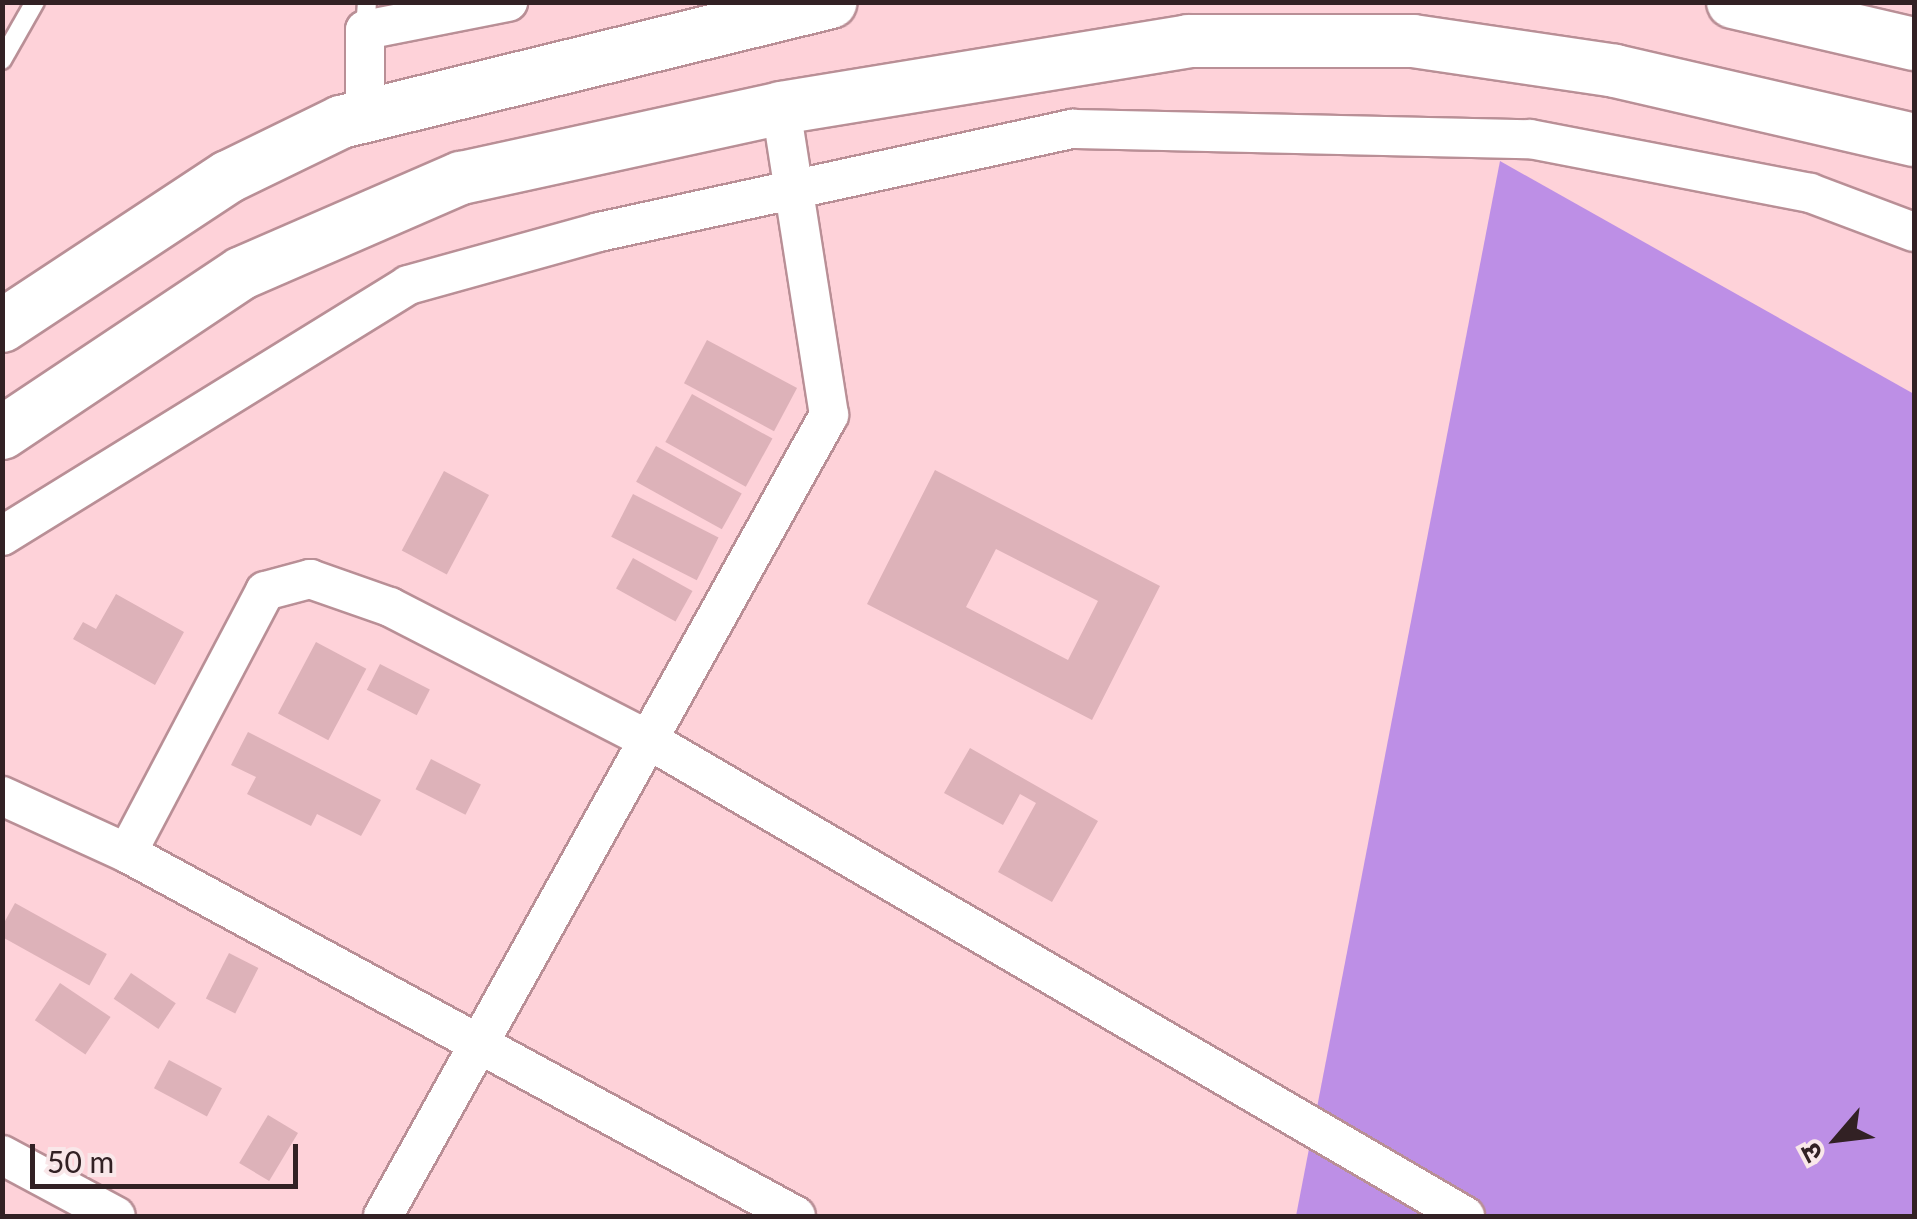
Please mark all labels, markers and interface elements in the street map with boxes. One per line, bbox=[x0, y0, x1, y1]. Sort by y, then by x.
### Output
north arrow bbox=[1787, 1089, 1887, 1189]
scale bar bbox=[35, 1124, 302, 1186]
text: उ bbox=[1792, 1138, 1829, 1168]
text: 50 m bbox=[47, 1143, 114, 1179]

